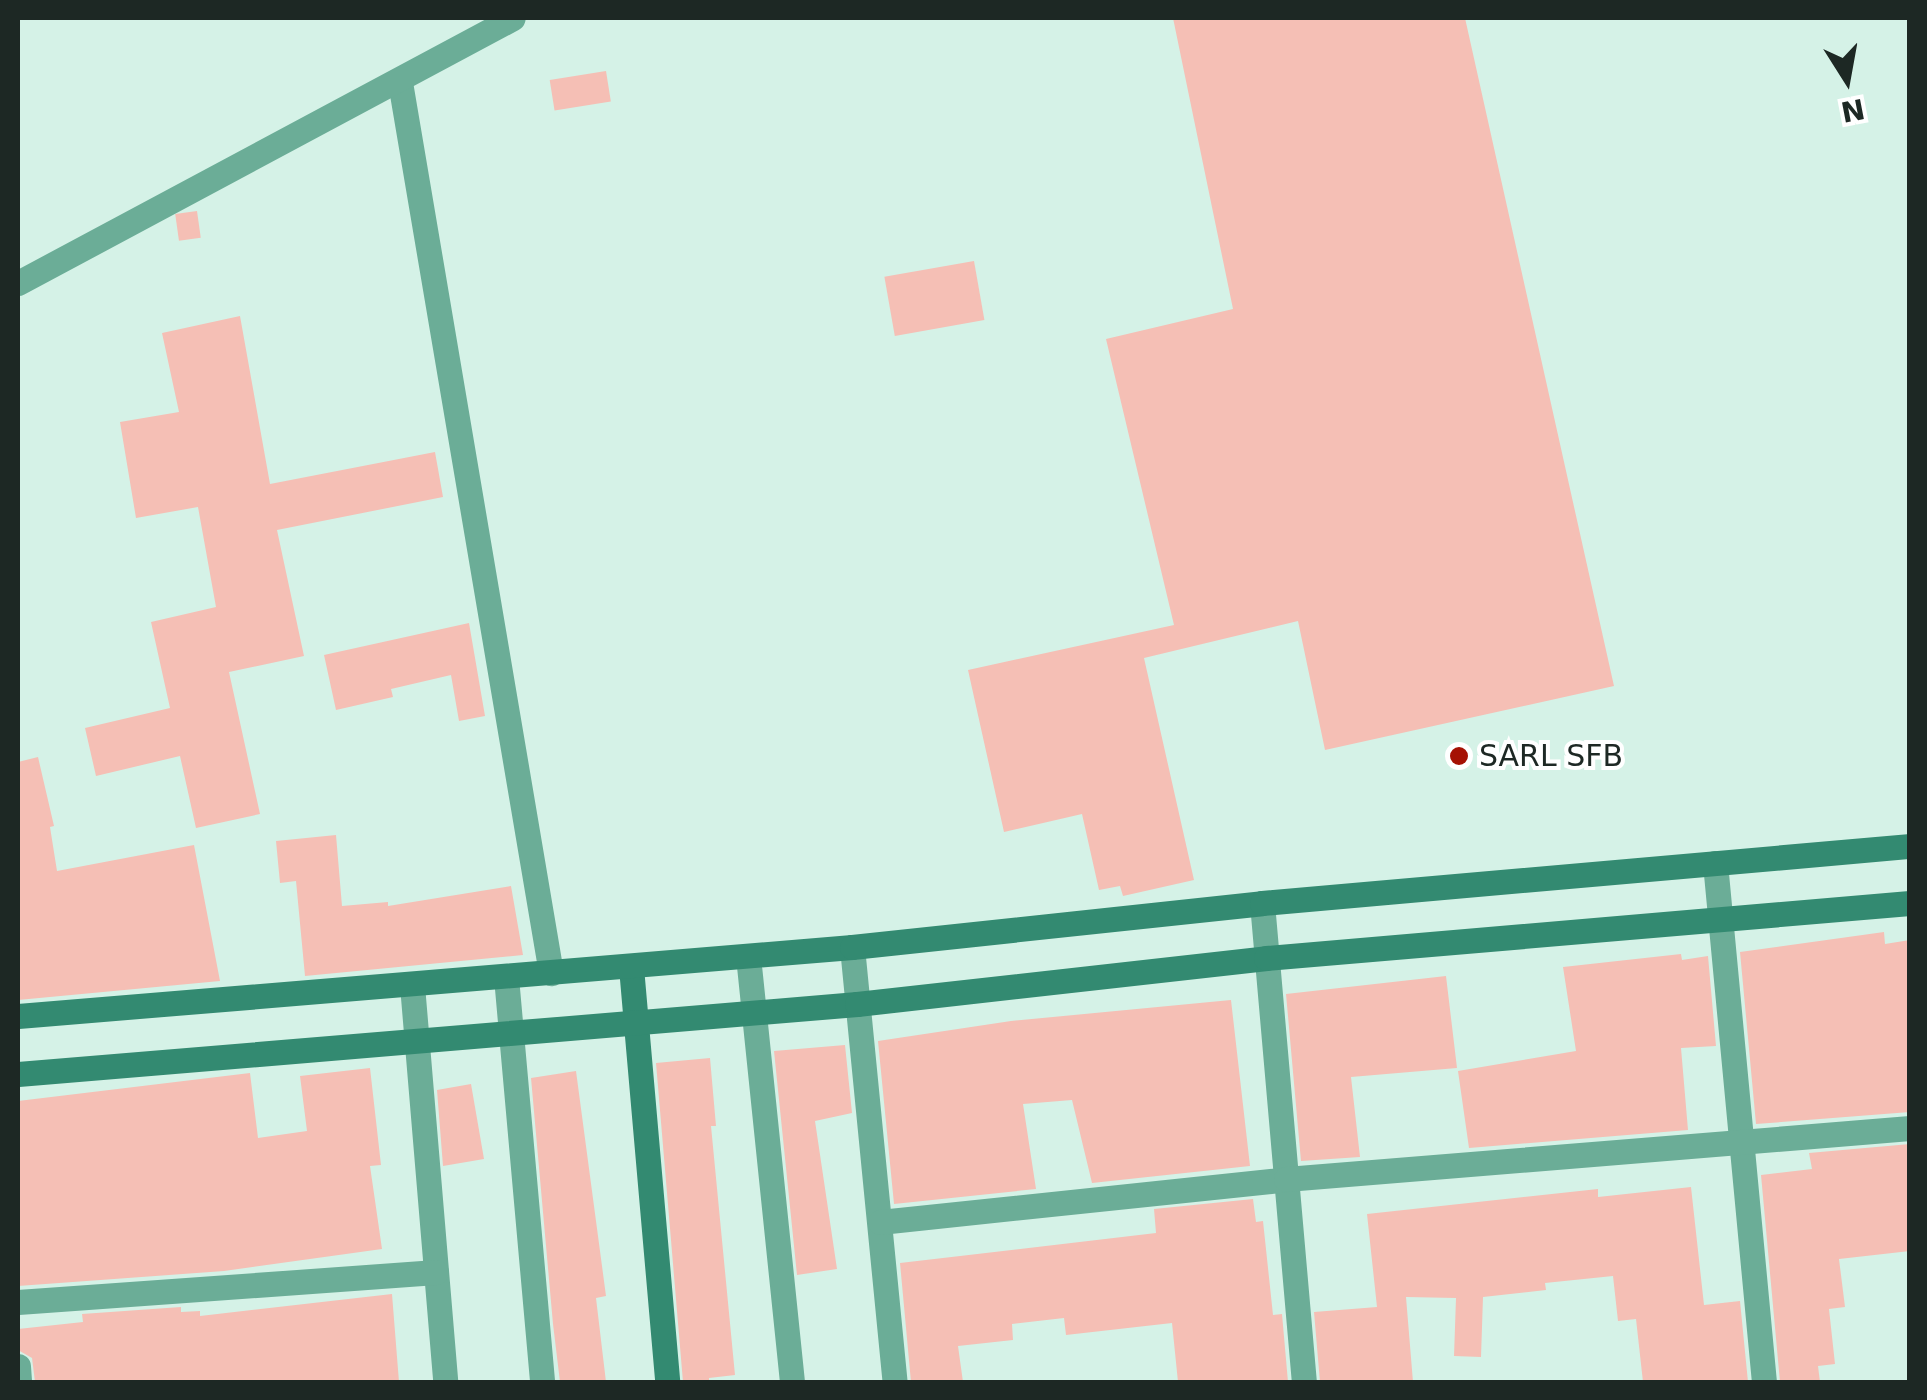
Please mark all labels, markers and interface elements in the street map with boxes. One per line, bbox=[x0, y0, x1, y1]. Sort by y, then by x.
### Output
north arrow bbox=[1797, 30, 1897, 130]
text: N bbox=[1838, 92, 1867, 128]
place label: SARL SFB bbox=[1479, 738, 1623, 774]
marker: SARL SFB bbox=[1448, 745, 1470, 767]

